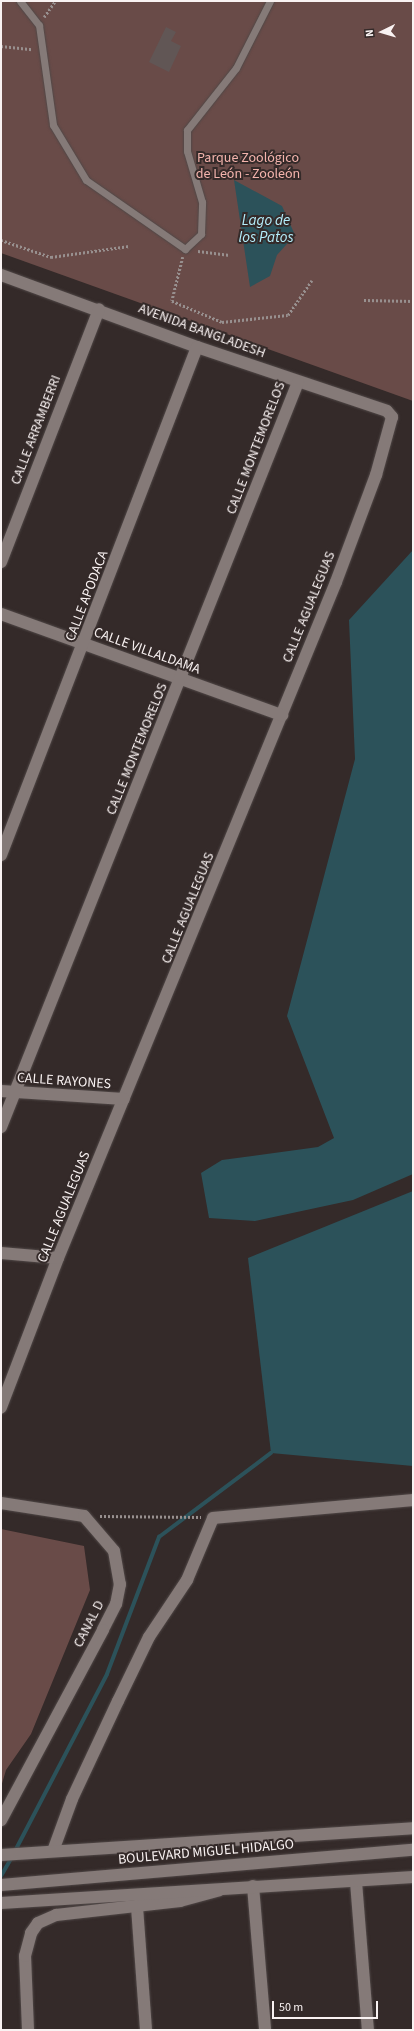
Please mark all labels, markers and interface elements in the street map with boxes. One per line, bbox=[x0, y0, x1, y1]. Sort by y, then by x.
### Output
north arrow bbox=[362, 12, 402, 52]
text: N bbox=[362, 29, 377, 37]
park label: Parque Zoológico de León - Zooleón bbox=[196, 150, 300, 182]
water label: Lago de los Patos bbox=[239, 211, 293, 246]
street label: AVENIDA BANGLADESH bbox=[136, 300, 268, 362]
street label: CALLE ARRAMBERRI bbox=[7, 373, 65, 487]
street label: CALLE MONTEMORELOS bbox=[223, 379, 289, 517]
street label: CALLE APODACA bbox=[62, 548, 112, 644]
street label: CALLE AGUALEGUAS bbox=[279, 549, 339, 665]
street label: CALLE VILLALDAMA bbox=[91, 624, 203, 678]
street label: CALLE MONTEMORELOS bbox=[103, 681, 171, 817]
street label: CALLE AGUALEGUAS bbox=[158, 850, 218, 966]
street label: CALLE RAYONES bbox=[16, 1069, 112, 1093]
street label: CALLE AGUALEGUAS bbox=[34, 1149, 94, 1265]
street label: CANAL D bbox=[70, 1598, 108, 1650]
street label: BOULEVARD MIGUEL HIDALGO bbox=[117, 1836, 295, 1868]
scale bar bbox=[274, 1993, 380, 2019]
text: 50 m bbox=[279, 1999, 303, 2016]

